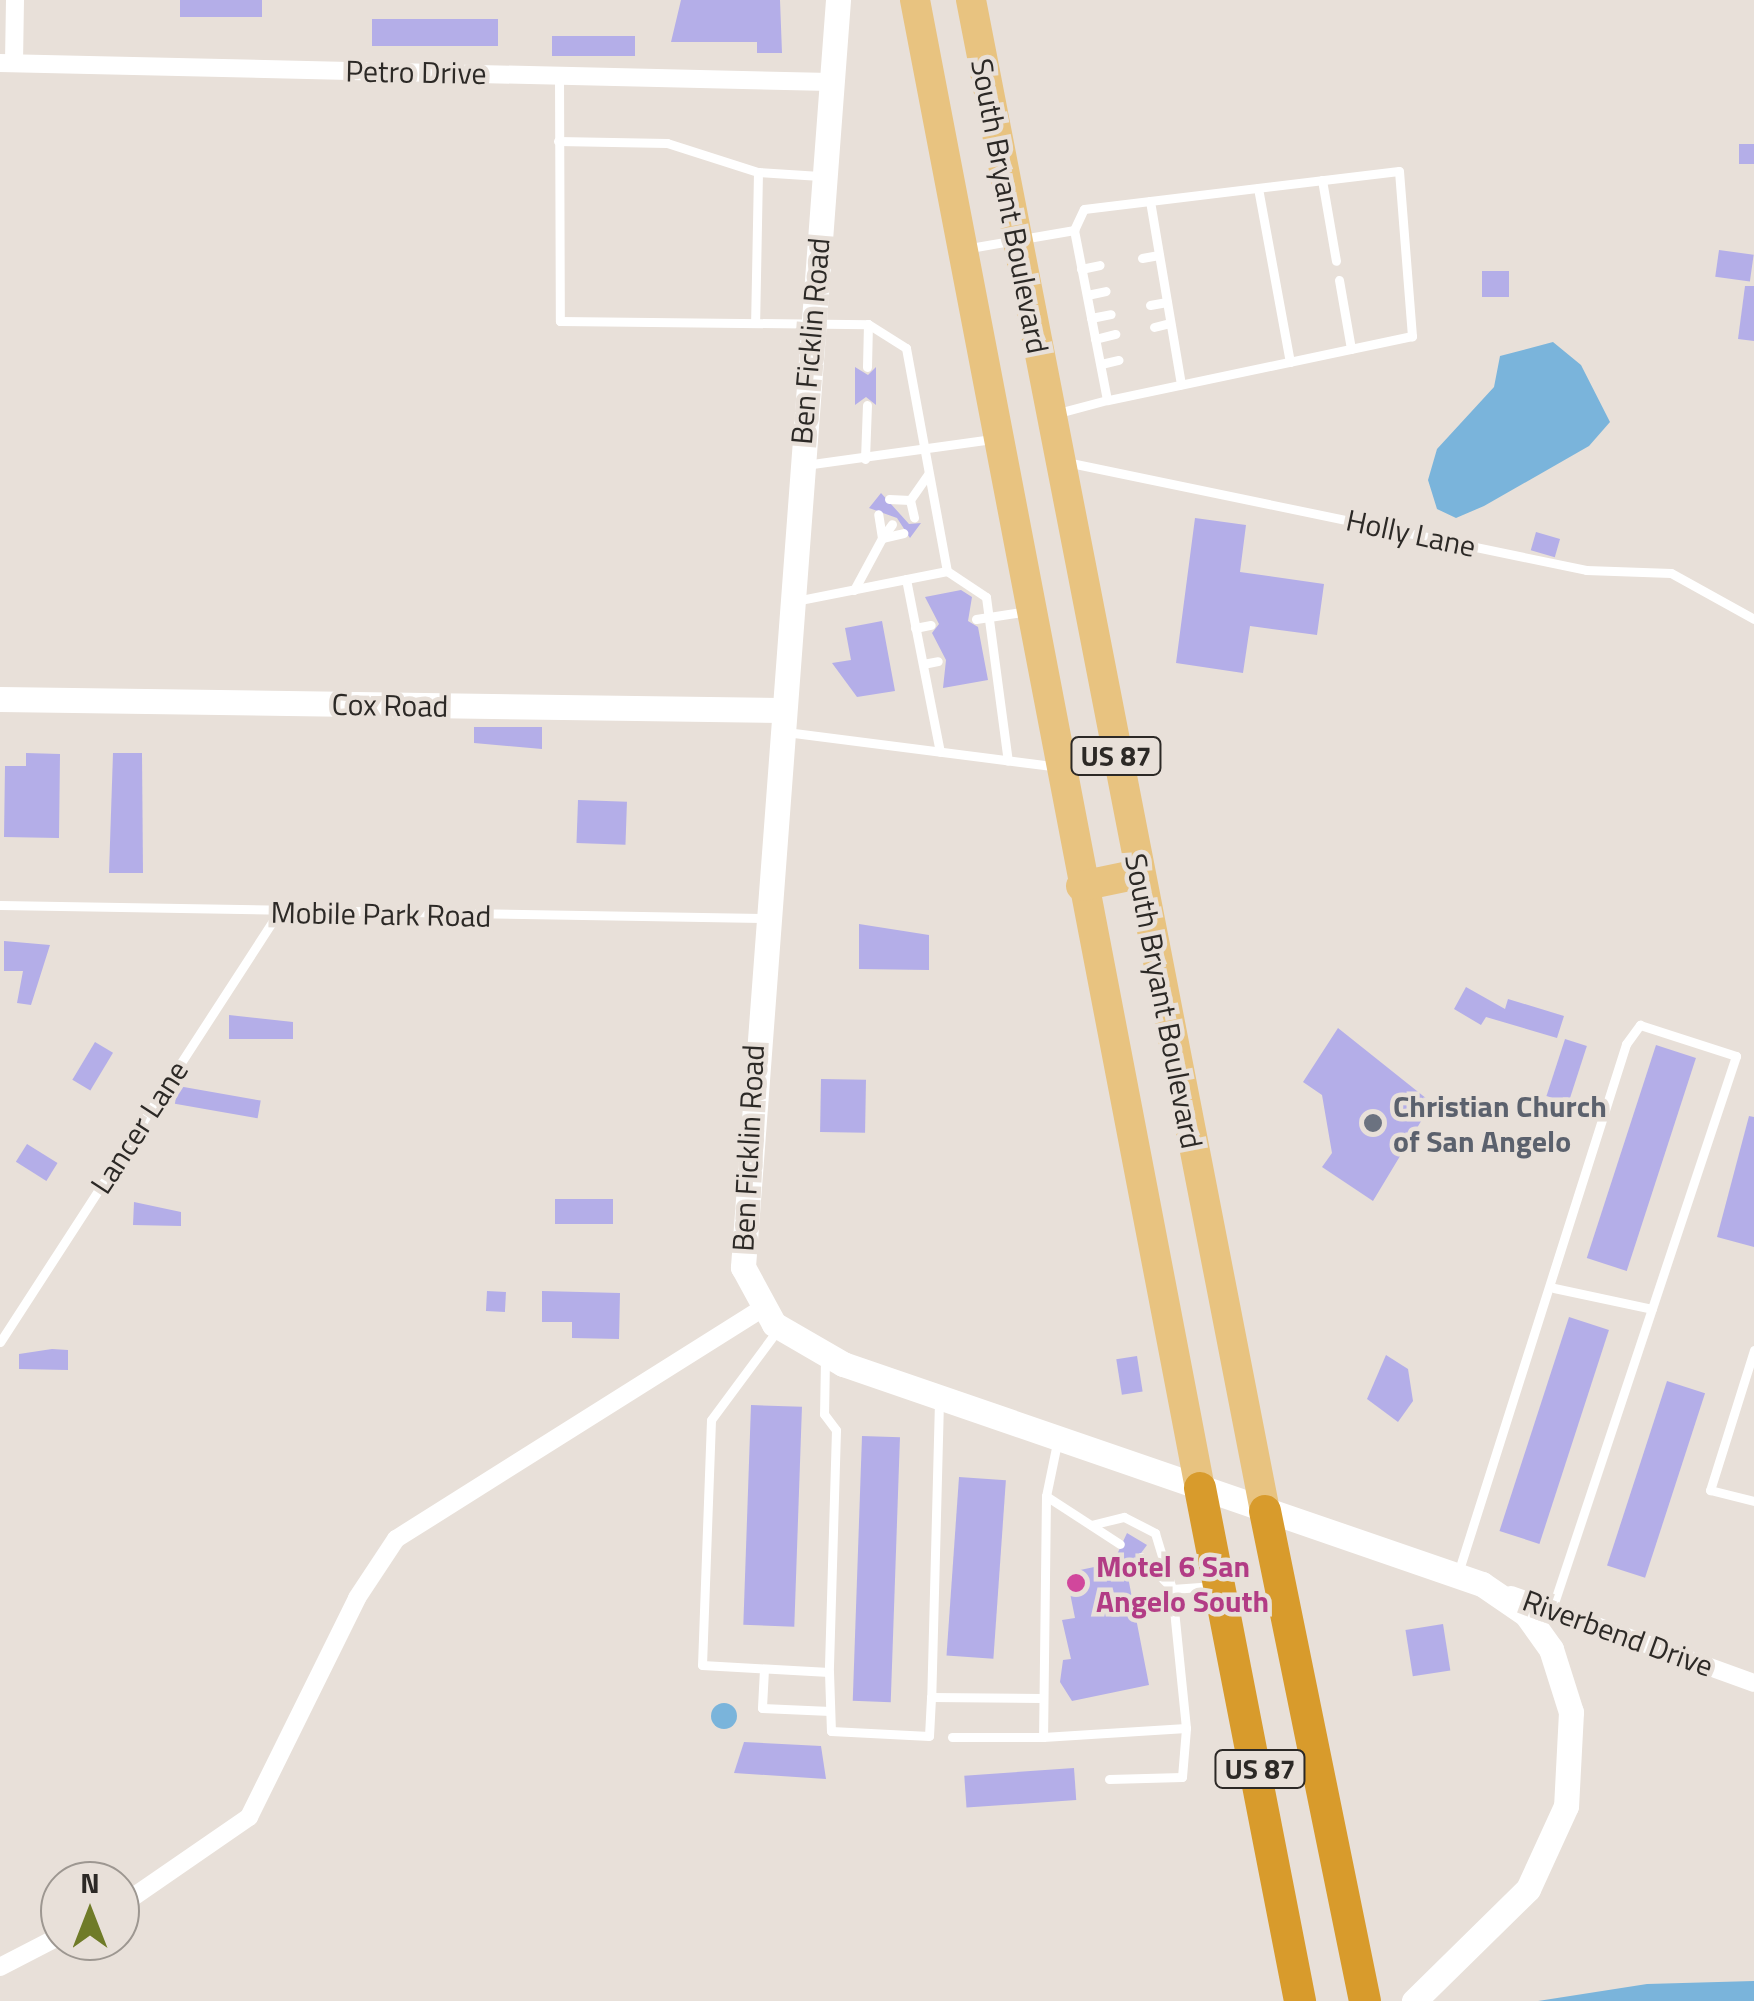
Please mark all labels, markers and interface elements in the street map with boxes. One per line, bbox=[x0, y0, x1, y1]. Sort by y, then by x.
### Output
street label: Petro Drive bbox=[345, 53, 487, 91]
street label: South Bryant Boulevard bbox=[964, 55, 1056, 357]
street label: Ben Ficklin Road bbox=[783, 236, 837, 446]
street label: Holly Lane bbox=[1343, 502, 1479, 564]
street label: Cox Road bbox=[331, 686, 449, 724]
road number: US 87 bbox=[1068, 733, 1164, 779]
street label: South Bryant Boulevard bbox=[1118, 850, 1210, 1152]
street label: Mobile Park Road bbox=[270, 894, 492, 934]
street label: Ben Ficklin Road bbox=[725, 1044, 771, 1252]
street label: Lancer Lane bbox=[83, 1054, 195, 1200]
place label: Christian Church of San Angelo bbox=[1393, 1088, 1607, 1158]
marker: Christian Church of San Angelo bbox=[1362, 1112, 1384, 1134]
place label: Motel 6 San Angelo South bbox=[1096, 1548, 1269, 1618]
marker: Motel 6 San Angelo South bbox=[1065, 1572, 1087, 1594]
street label: Riverbend Drive bbox=[1518, 1582, 1718, 1684]
road number: US 87 bbox=[1212, 1746, 1308, 1792]
north arrow bbox=[40, 1861, 140, 1961]
text: N bbox=[80, 1861, 100, 1904]

